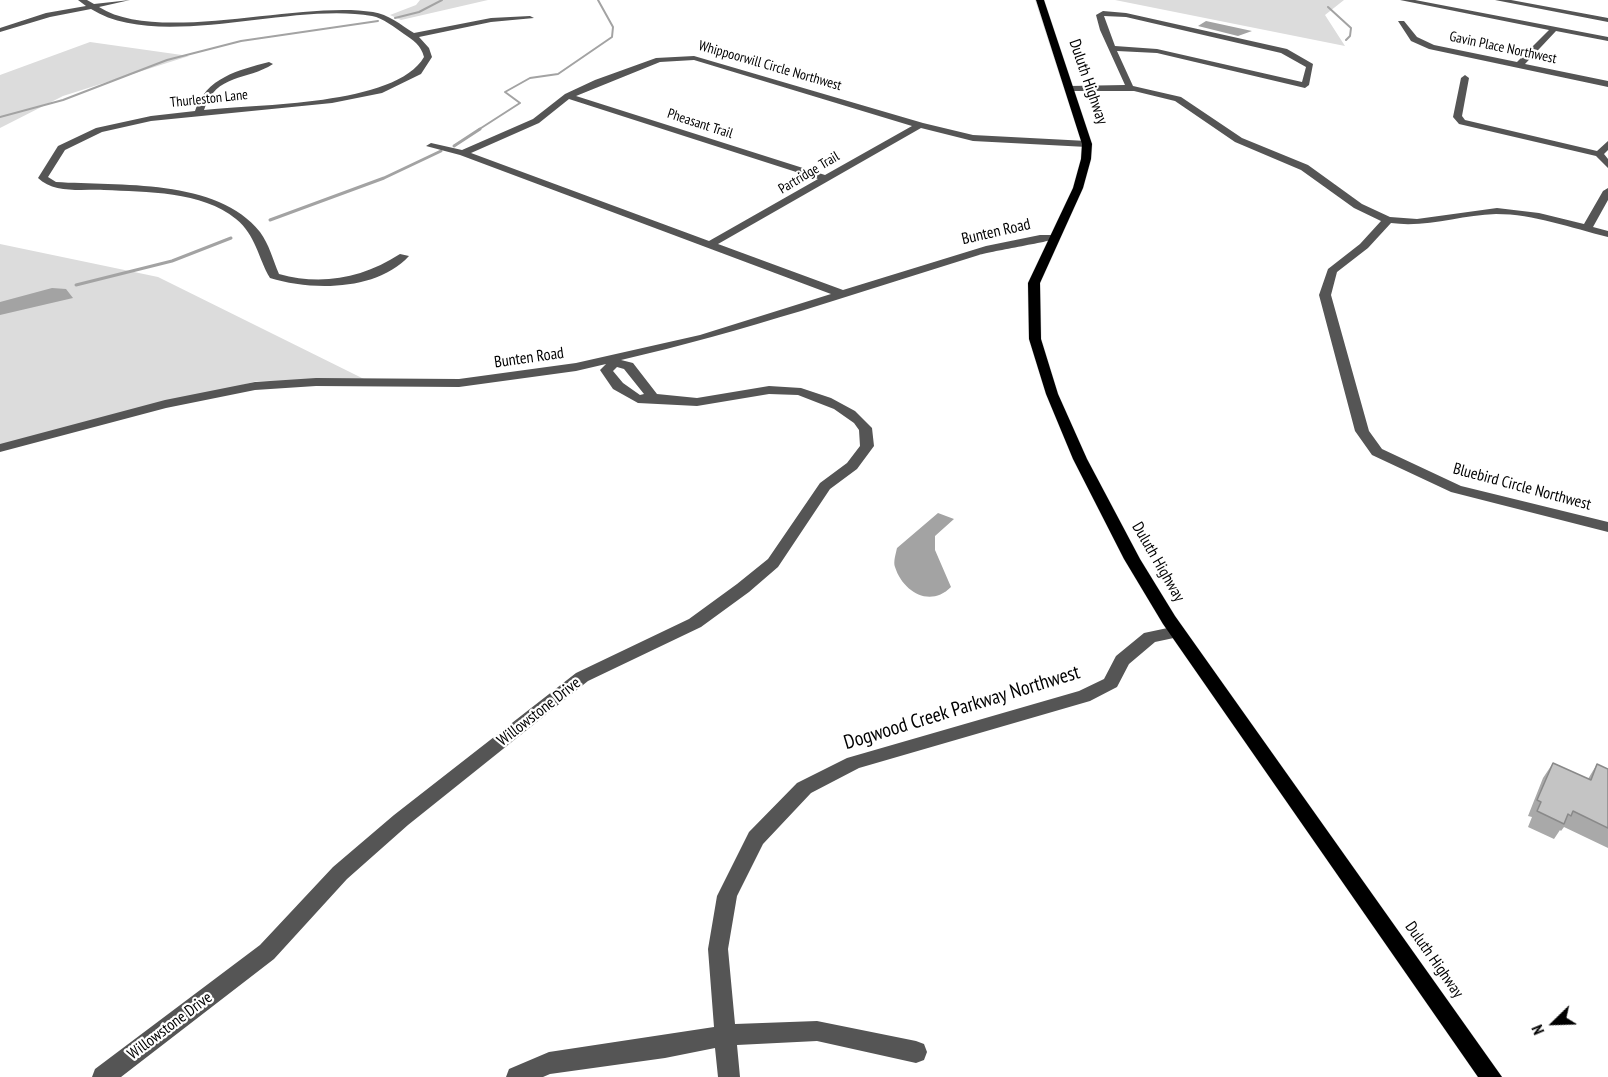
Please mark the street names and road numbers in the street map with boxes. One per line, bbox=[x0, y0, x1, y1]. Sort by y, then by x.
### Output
street label: Gavin Place Northwest bbox=[1448, 28, 1558, 68]
street label: Duluth Highway bbox=[1064, 37, 1112, 127]
street label: Whippoorwill Circle Northwest bbox=[697, 38, 843, 94]
street label: Thurleston Lane bbox=[169, 87, 249, 111]
street label: Pheasant Trail bbox=[665, 106, 735, 142]
street label: Partridge Trail bbox=[775, 148, 843, 198]
street label: Bunten Road bbox=[960, 215, 1032, 249]
street label: Bunten Road bbox=[493, 344, 565, 372]
street label: Bluebird Circle Northwest bbox=[1451, 459, 1593, 515]
street label: Duluth Highway bbox=[1128, 519, 1188, 605]
street label: Dogwood Creek Parkway Northwest bbox=[841, 661, 1083, 755]
street label: Willowstone Drive bbox=[493, 673, 585, 751]
street label: Duluth Highway bbox=[1401, 918, 1467, 1002]
street label: Willowstone Drive bbox=[124, 988, 216, 1064]

